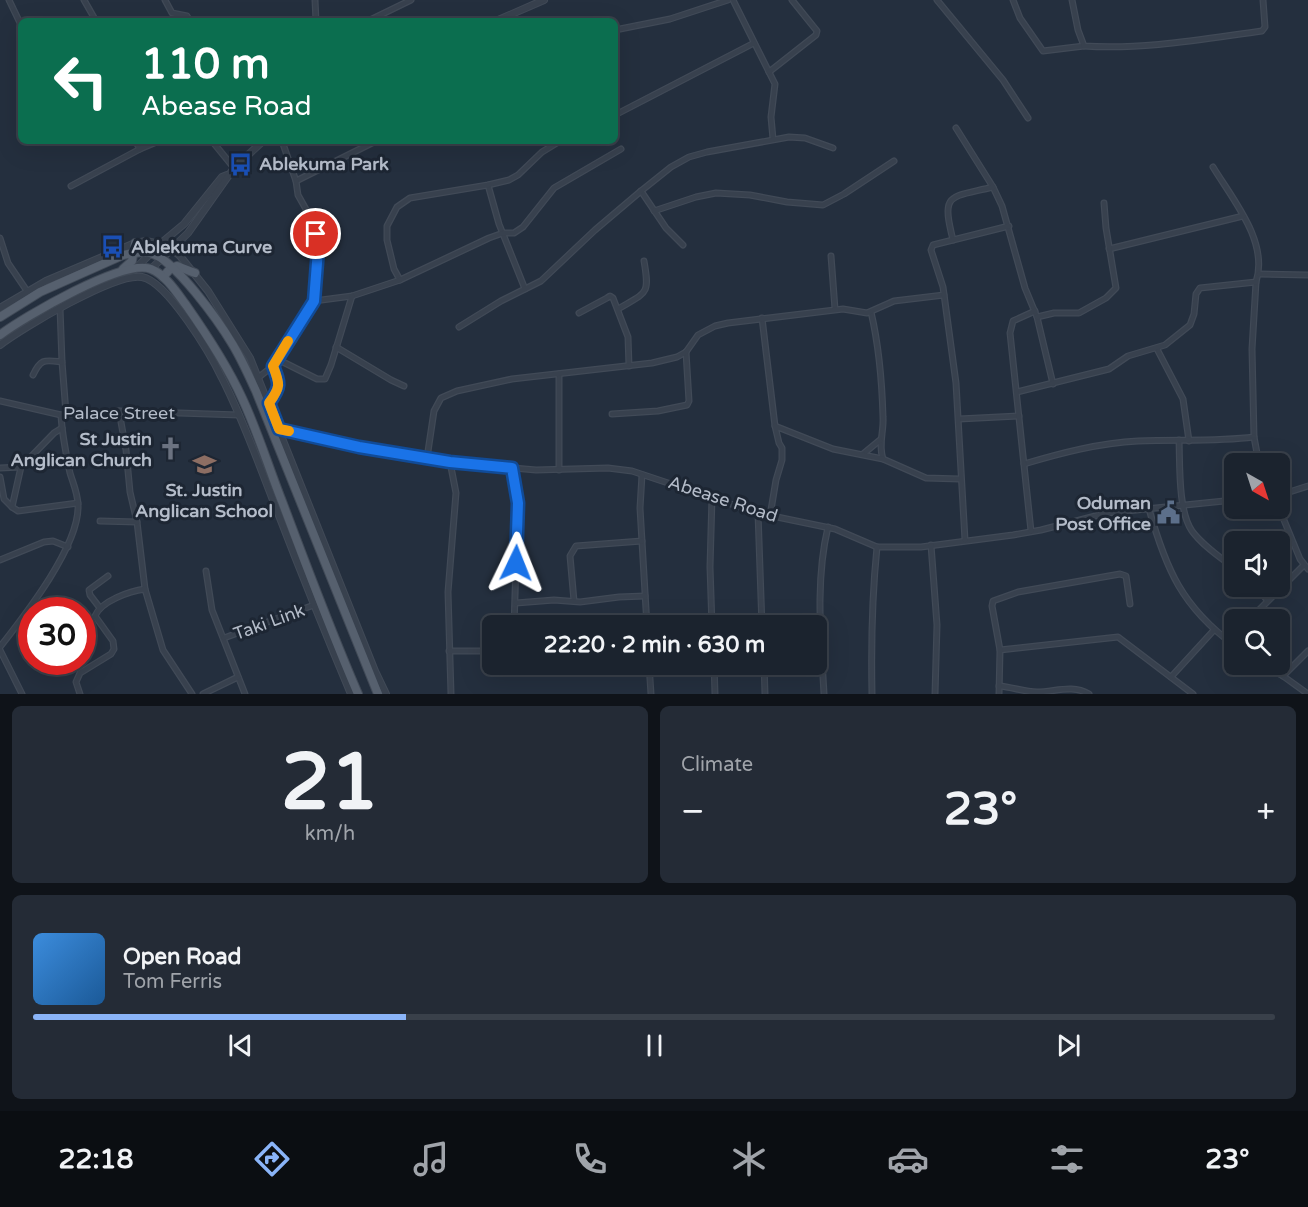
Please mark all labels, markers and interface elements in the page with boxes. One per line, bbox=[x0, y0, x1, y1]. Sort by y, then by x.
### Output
text: 110 m bbox=[141, 39, 270, 90]
icon: left bbox=[42, 42, 120, 120]
text: Abease Road bbox=[141, 90, 312, 123]
bus stop icon: Ablekuma Park bbox=[228, 151, 254, 177]
place label: Ablekuma Park bbox=[259, 153, 389, 175]
pin bbox=[290, 208, 341, 259]
icon: arrive bbox=[299, 217, 332, 250]
bus stop icon: Ablekuma Curve bbox=[100, 234, 126, 260]
place label: Ablekuma Curve bbox=[131, 236, 272, 258]
street label: Palace Street bbox=[63, 402, 175, 424]
place label: St Justin Anglican Church bbox=[11, 428, 152, 471]
church icon: St Justin Anglican Church bbox=[157, 436, 183, 462]
school or university icon: St. Justin Anglican School bbox=[191, 451, 217, 477]
north arrow bbox=[1224, 453, 1290, 519]
map controls bbox=[1224, 453, 1290, 675]
street label: Abease Road bbox=[666, 471, 780, 527]
place label: St. Justin Anglican School bbox=[135, 479, 273, 522]
place label: Oduman Post Office bbox=[1055, 492, 1151, 535]
public building icon: Oduman Post Office bbox=[1156, 500, 1182, 526]
position arrow bbox=[484, 531, 548, 595]
button: sound bbox=[1224, 531, 1290, 597]
speed limit sign: 30 bbox=[18, 597, 96, 675]
street label: Taki Link bbox=[230, 599, 308, 645]
button: search bbox=[1224, 609, 1290, 675]
text: 22:20 · 2 min · 630 m bbox=[544, 632, 765, 658]
text: 21 bbox=[281, 736, 379, 830]
text: Climate bbox=[681, 753, 753, 777]
text: 23° bbox=[944, 783, 1017, 837]
text: − bbox=[681, 792, 705, 831]
text: + bbox=[1256, 792, 1275, 831]
text: km/h bbox=[305, 822, 355, 846]
text: Open Road bbox=[123, 944, 241, 970]
text: Tom Ferris bbox=[123, 970, 222, 994]
icon: previous bbox=[224, 1029, 257, 1062]
icon: pause bbox=[638, 1029, 671, 1062]
icon: next bbox=[1052, 1029, 1085, 1062]
icon: directions bbox=[251, 1138, 293, 1180]
icon: music bbox=[410, 1138, 452, 1180]
icon: phone bbox=[569, 1138, 611, 1180]
icon: climate bbox=[728, 1138, 770, 1180]
icon: car bbox=[887, 1138, 929, 1180]
icon: filters bbox=[1046, 1138, 1088, 1180]
text: 22:18 bbox=[59, 1143, 133, 1176]
text: 23° bbox=[1205, 1143, 1249, 1176]

